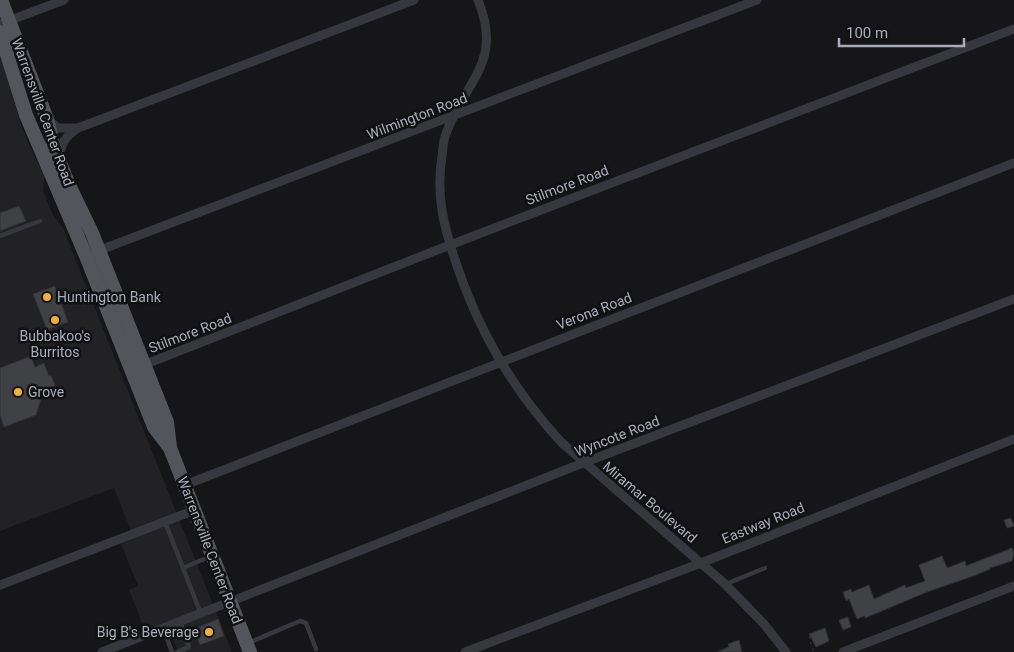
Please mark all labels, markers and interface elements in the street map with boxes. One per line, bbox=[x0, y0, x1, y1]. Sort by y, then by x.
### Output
scale bar bbox=[839, 15, 964, 47]
text: 100 m bbox=[846, 24, 888, 42]
street label: Warrensville Center Road bbox=[9, 36, 77, 188]
street label: Wilmington Road bbox=[365, 89, 469, 143]
street label: Stilmore Road bbox=[523, 162, 611, 208]
place label: Huntington Bank bbox=[57, 289, 162, 305]
street label: Verona Road bbox=[554, 289, 634, 333]
marker: Huntington Bank bbox=[41, 291, 53, 303]
street label: Stilmore Road bbox=[146, 310, 234, 356]
marker: Bubbakoo's Burritos bbox=[49, 314, 61, 326]
place label: Bubbakoo's Burritos bbox=[19, 328, 91, 360]
place label: Grove bbox=[28, 384, 64, 400]
marker: Grove bbox=[12, 386, 24, 398]
street label: Wyncote Road bbox=[572, 412, 662, 460]
street label: Miramar Boulevard bbox=[600, 458, 700, 546]
street label: Warrensville Center Road bbox=[175, 474, 245, 626]
street label: Eastway Road bbox=[719, 499, 807, 547]
place label: Big B's Beverage bbox=[97, 624, 199, 640]
marker: Big B's Beverage bbox=[203, 626, 215, 638]

